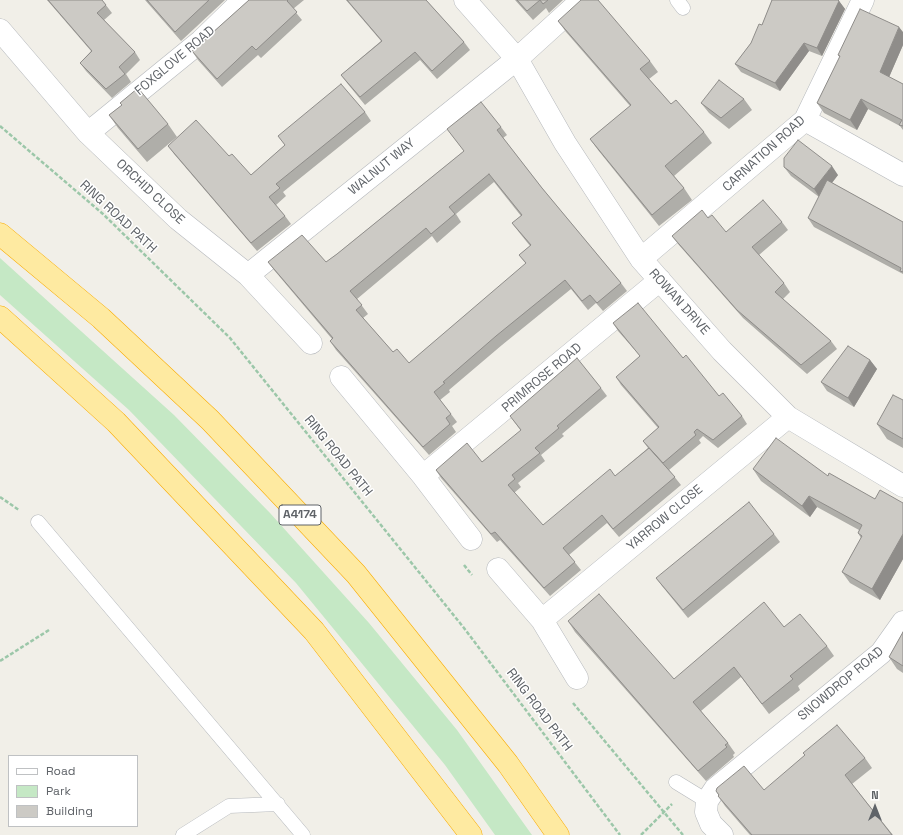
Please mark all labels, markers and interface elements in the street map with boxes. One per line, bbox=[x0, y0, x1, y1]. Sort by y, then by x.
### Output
street label: FOXGLOVE ROAD bbox=[132, 23, 218, 99]
street label: CARNATION ROAD bbox=[720, 113, 808, 195]
street label: WALNUT WAY bbox=[346, 136, 418, 198]
street label: ORCHID CLOSE bbox=[112, 156, 188, 228]
street label: RING ROAD PATH bbox=[76, 177, 160, 257]
street label: ROWAN DRIVE bbox=[645, 266, 713, 338]
street label: PRIMROSE ROAD bbox=[499, 340, 585, 416]
street label: RING ROAD PATH bbox=[301, 413, 375, 499]
street label: YARROW CLOSE bbox=[624, 482, 706, 554]
road number: A4174 bbox=[279, 505, 321, 525]
street label: SNOWDROP ROAD bbox=[795, 644, 887, 724]
street label: RING ROAD PATH bbox=[503, 666, 575, 754]
legend bbox=[8, 755, 138, 827]
text: Road bbox=[46, 763, 75, 779]
text: Park bbox=[46, 783, 71, 799]
north arrow bbox=[855, 787, 895, 827]
text: N bbox=[871, 788, 879, 802]
text: Building bbox=[46, 803, 93, 819]

